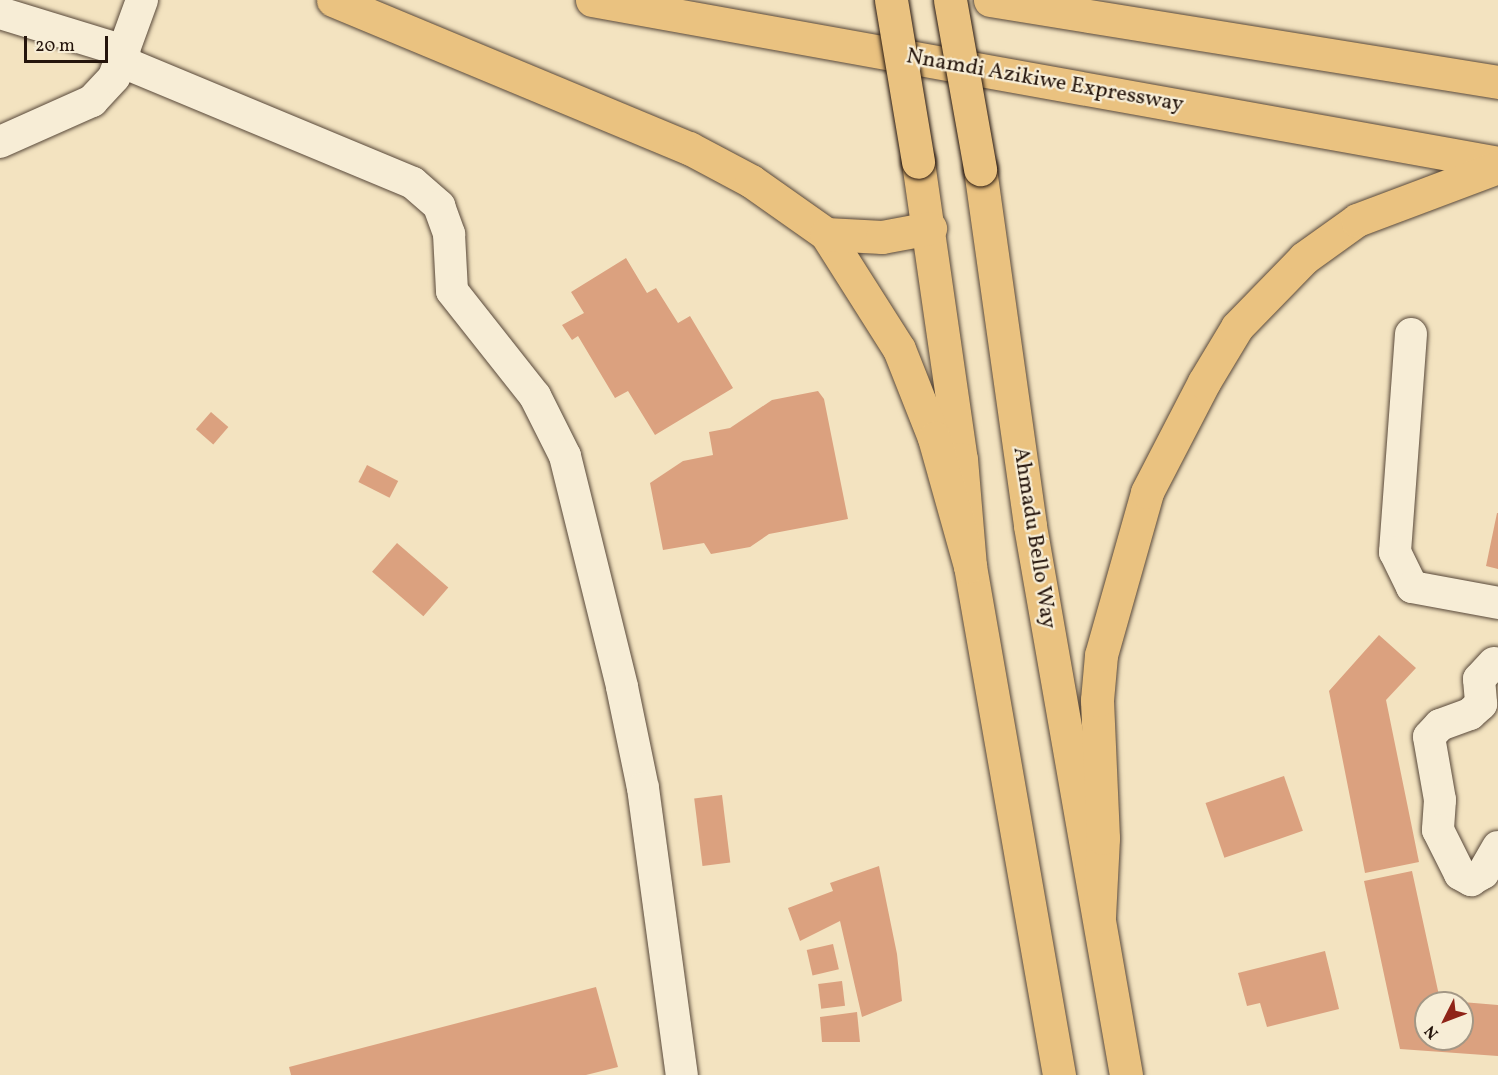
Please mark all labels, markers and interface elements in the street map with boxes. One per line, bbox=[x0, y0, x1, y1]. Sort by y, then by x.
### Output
scale bar bbox=[27, 24, 111, 62]
text: 20 m bbox=[35, 34, 75, 59]
street label: Nnamdi Azikiwe Expressway bbox=[904, 44, 1186, 118]
street label: Ahmadu Bello Way bbox=[1007, 445, 1061, 631]
north arrow bbox=[1414, 991, 1474, 1051]
text: N bbox=[1420, 1020, 1444, 1043]

